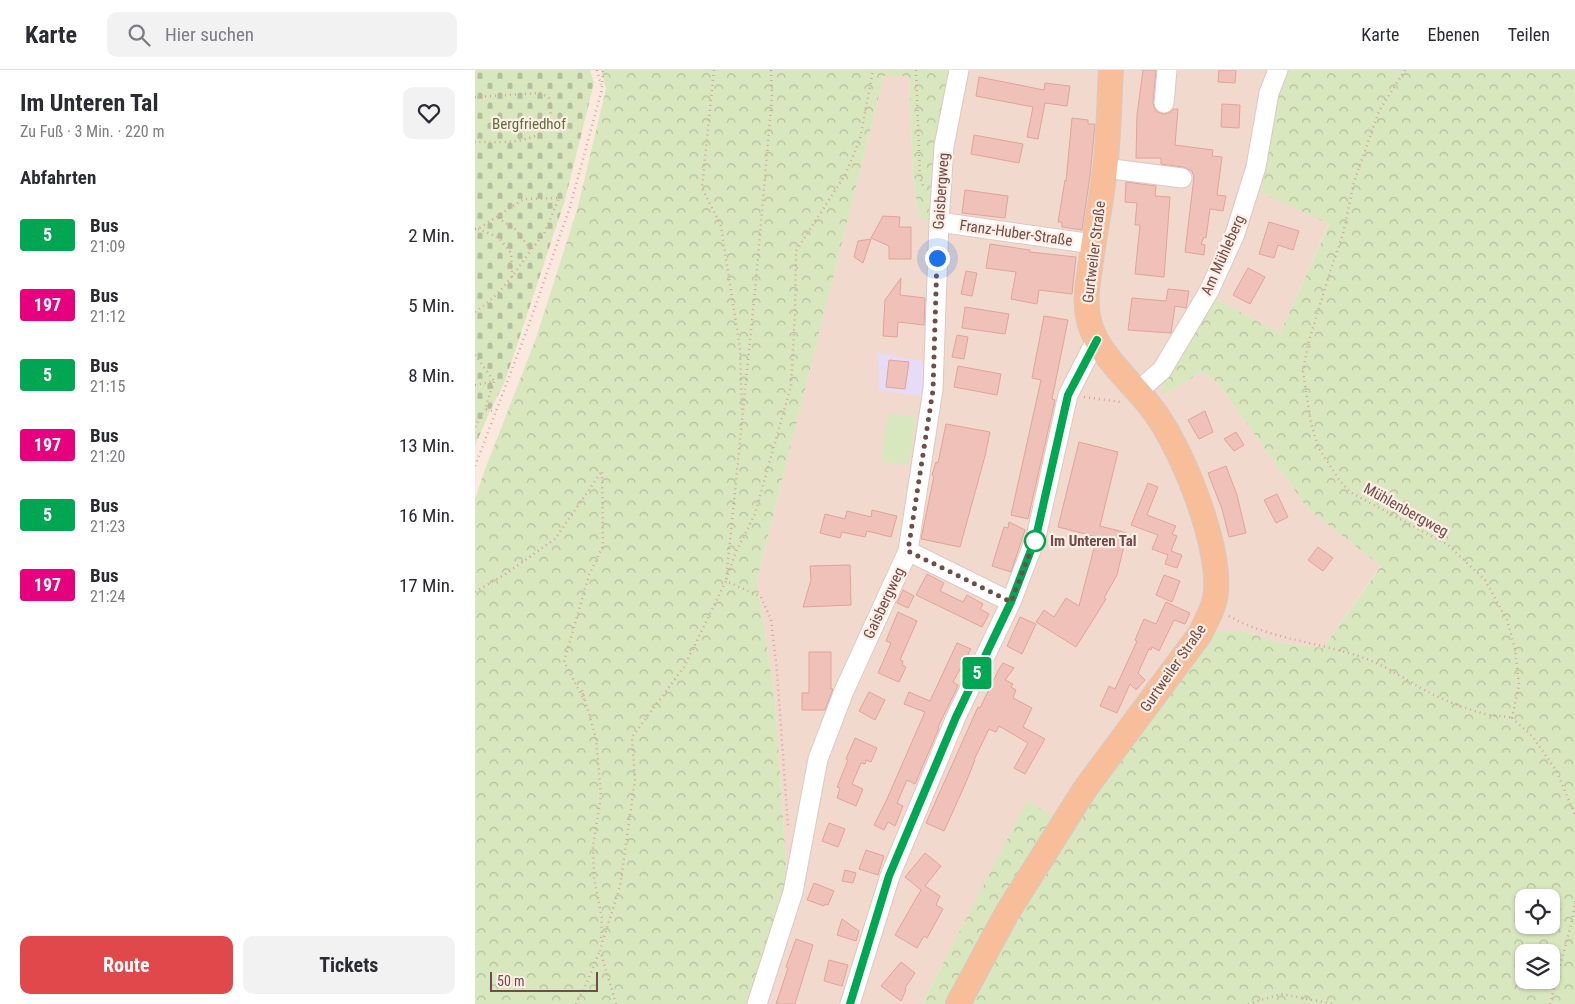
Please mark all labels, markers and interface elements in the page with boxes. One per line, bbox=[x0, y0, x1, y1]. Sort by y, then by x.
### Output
search box bbox=[107, 12, 457, 57]
text: Karte bbox=[25, 21, 77, 49]
icon: search bbox=[125, 21, 153, 49]
text: Hier suchen bbox=[165, 23, 254, 46]
text: Karte bbox=[1361, 24, 1400, 45]
text: Ebenen bbox=[1428, 24, 1480, 45]
text: Teilen bbox=[1508, 24, 1550, 45]
button: heart bbox=[403, 87, 455, 139]
text: Im Unteren Tal bbox=[20, 89, 158, 117]
park label: Bergfriedhof bbox=[492, 115, 566, 133]
text: Zu Fuß · 3 Min. · 220 m bbox=[20, 122, 164, 141]
street label: Gaisbergweg bbox=[929, 152, 953, 230]
text: Abfahrten bbox=[20, 166, 96, 189]
street label: Gurtweiler Straße bbox=[1079, 200, 1109, 304]
street label: Am Mühleberg bbox=[1197, 212, 1249, 298]
text: Bus bbox=[90, 214, 119, 237]
street label: Franz-Huber-Straße bbox=[958, 216, 1074, 250]
text: 5 bbox=[43, 224, 52, 245]
text: 2 Min. bbox=[408, 224, 455, 247]
text: 21:09 bbox=[90, 237, 125, 256]
your location bbox=[925, 246, 950, 271]
text: Bus bbox=[90, 284, 119, 307]
text: 197 bbox=[34, 294, 61, 315]
text: 5 Min. bbox=[408, 294, 455, 317]
text: 21:12 bbox=[90, 307, 125, 326]
text: Bus bbox=[90, 354, 119, 377]
text: 5 bbox=[43, 364, 52, 385]
text: 8 Min. bbox=[408, 364, 455, 387]
text: 21:15 bbox=[90, 377, 125, 396]
text: Bus bbox=[90, 424, 119, 447]
text: 197 bbox=[34, 434, 61, 455]
text: 13 Min. bbox=[399, 434, 455, 457]
text: 21:20 bbox=[90, 447, 125, 466]
street label: Mühlenbergweg bbox=[1361, 479, 1451, 541]
text: Bus bbox=[90, 494, 119, 517]
text: 5 bbox=[43, 504, 52, 525]
text: 16 Min. bbox=[399, 504, 455, 527]
text: 21:23 bbox=[90, 517, 125, 536]
marker: Im Unteren Tal bbox=[1024, 530, 1046, 552]
place label: Im Unteren Tal bbox=[1050, 532, 1137, 550]
text: Bus bbox=[90, 564, 119, 587]
street label: Gaisbergweg bbox=[860, 564, 908, 642]
text: 197 bbox=[34, 574, 61, 595]
text: 17 Min. bbox=[399, 574, 455, 597]
text: 21:24 bbox=[90, 587, 125, 606]
street label: Gurtweiler Straße bbox=[1136, 621, 1210, 715]
line badge: 5 bbox=[961, 657, 993, 689]
text: 5 bbox=[972, 662, 982, 683]
map controls bbox=[1515, 889, 1560, 989]
button: locate bbox=[1515, 889, 1560, 934]
button: Route bbox=[20, 936, 233, 994]
button: Tickets bbox=[243, 936, 455, 994]
button: layers bbox=[1515, 944, 1560, 989]
scale bar bbox=[490, 969, 597, 992]
text: 50 m bbox=[497, 973, 525, 989]

